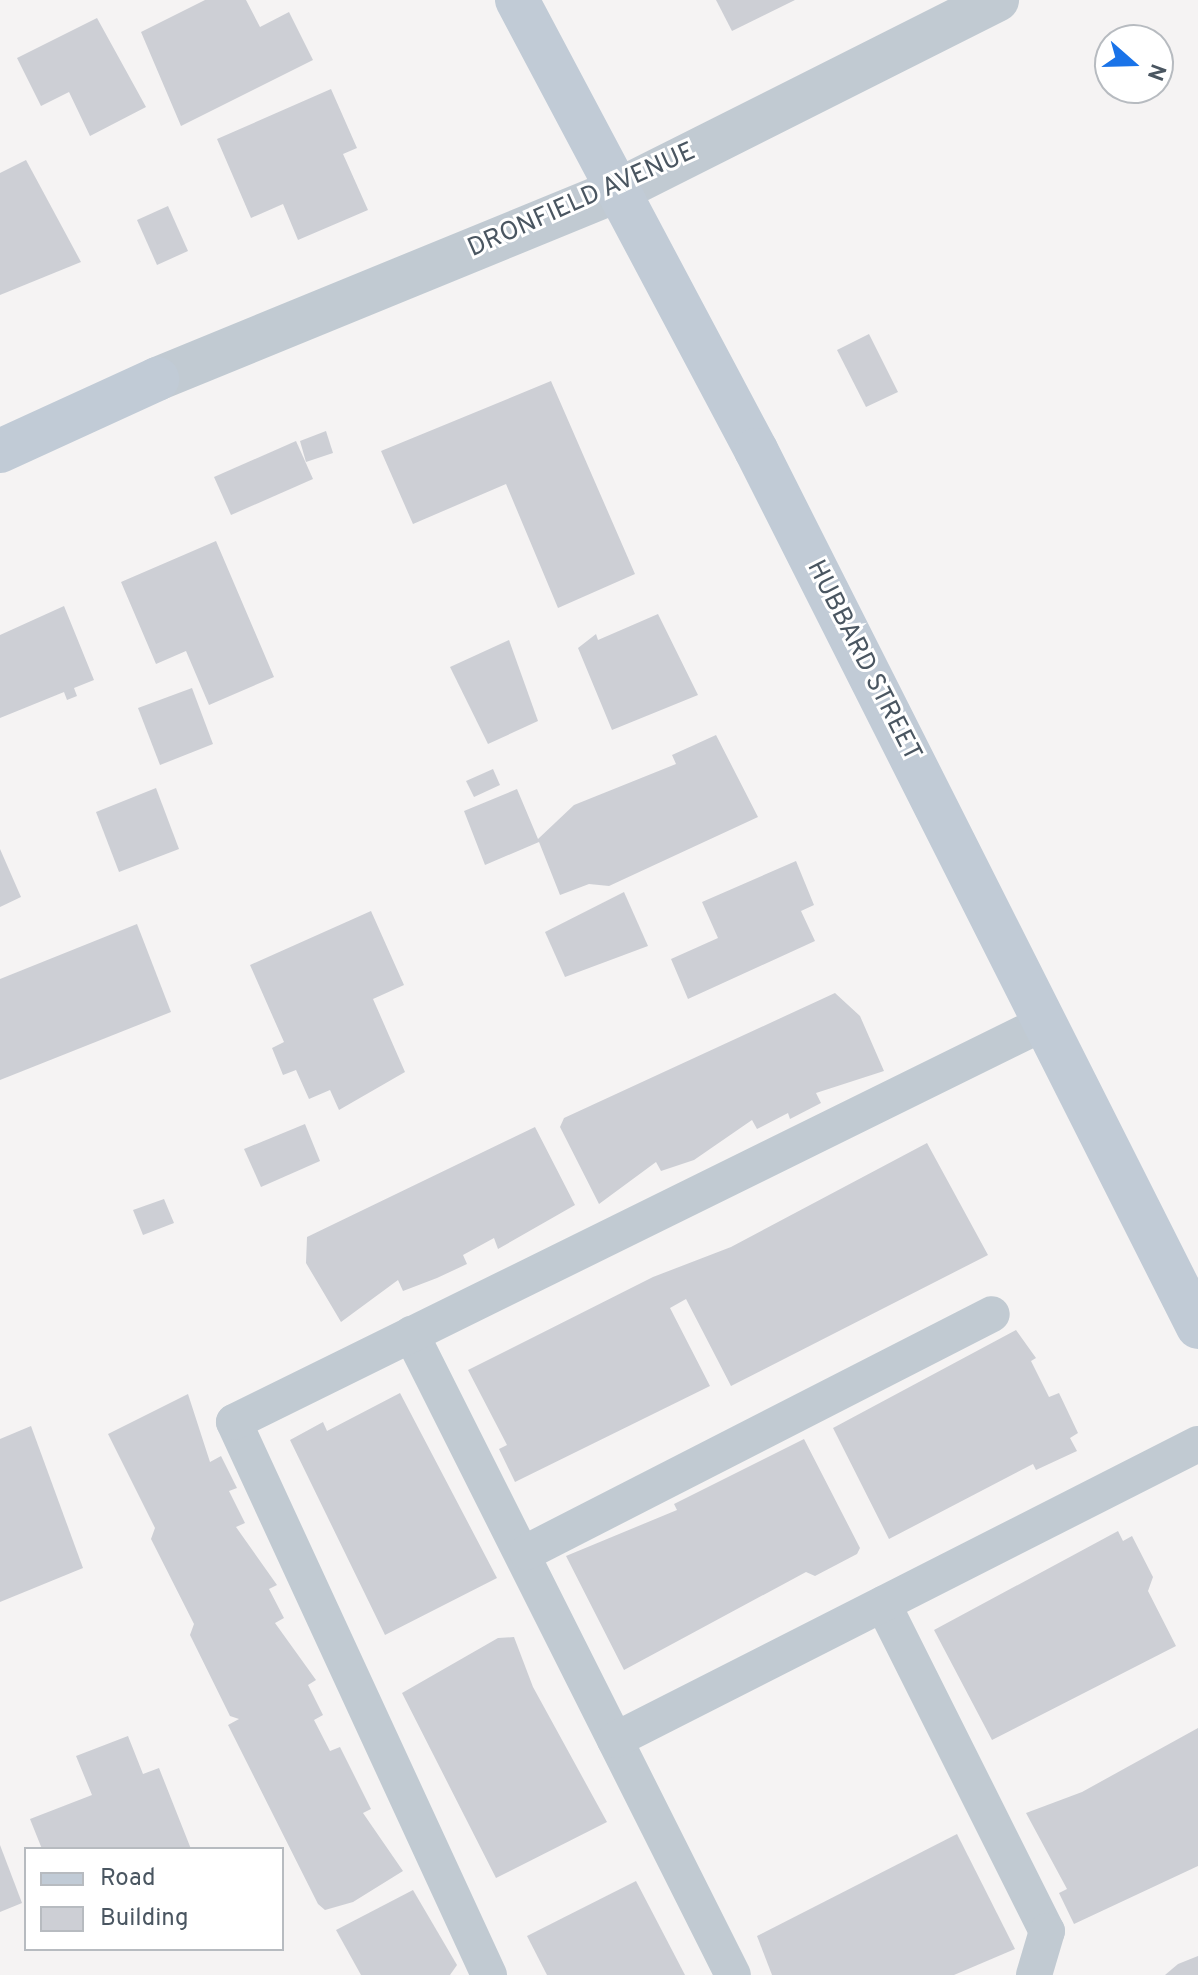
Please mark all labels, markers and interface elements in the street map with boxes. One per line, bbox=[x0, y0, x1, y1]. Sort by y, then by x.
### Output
north arrow bbox=[1094, 24, 1174, 104]
text: N bbox=[1140, 60, 1171, 84]
street label: DRONFIELD AVENUE bbox=[463, 137, 701, 265]
street label: HUBBARD STREET bbox=[799, 555, 927, 767]
legend bbox=[24, 1847, 284, 1951]
text: Road bbox=[100, 1864, 156, 1894]
text: Building bbox=[100, 1904, 189, 1934]

